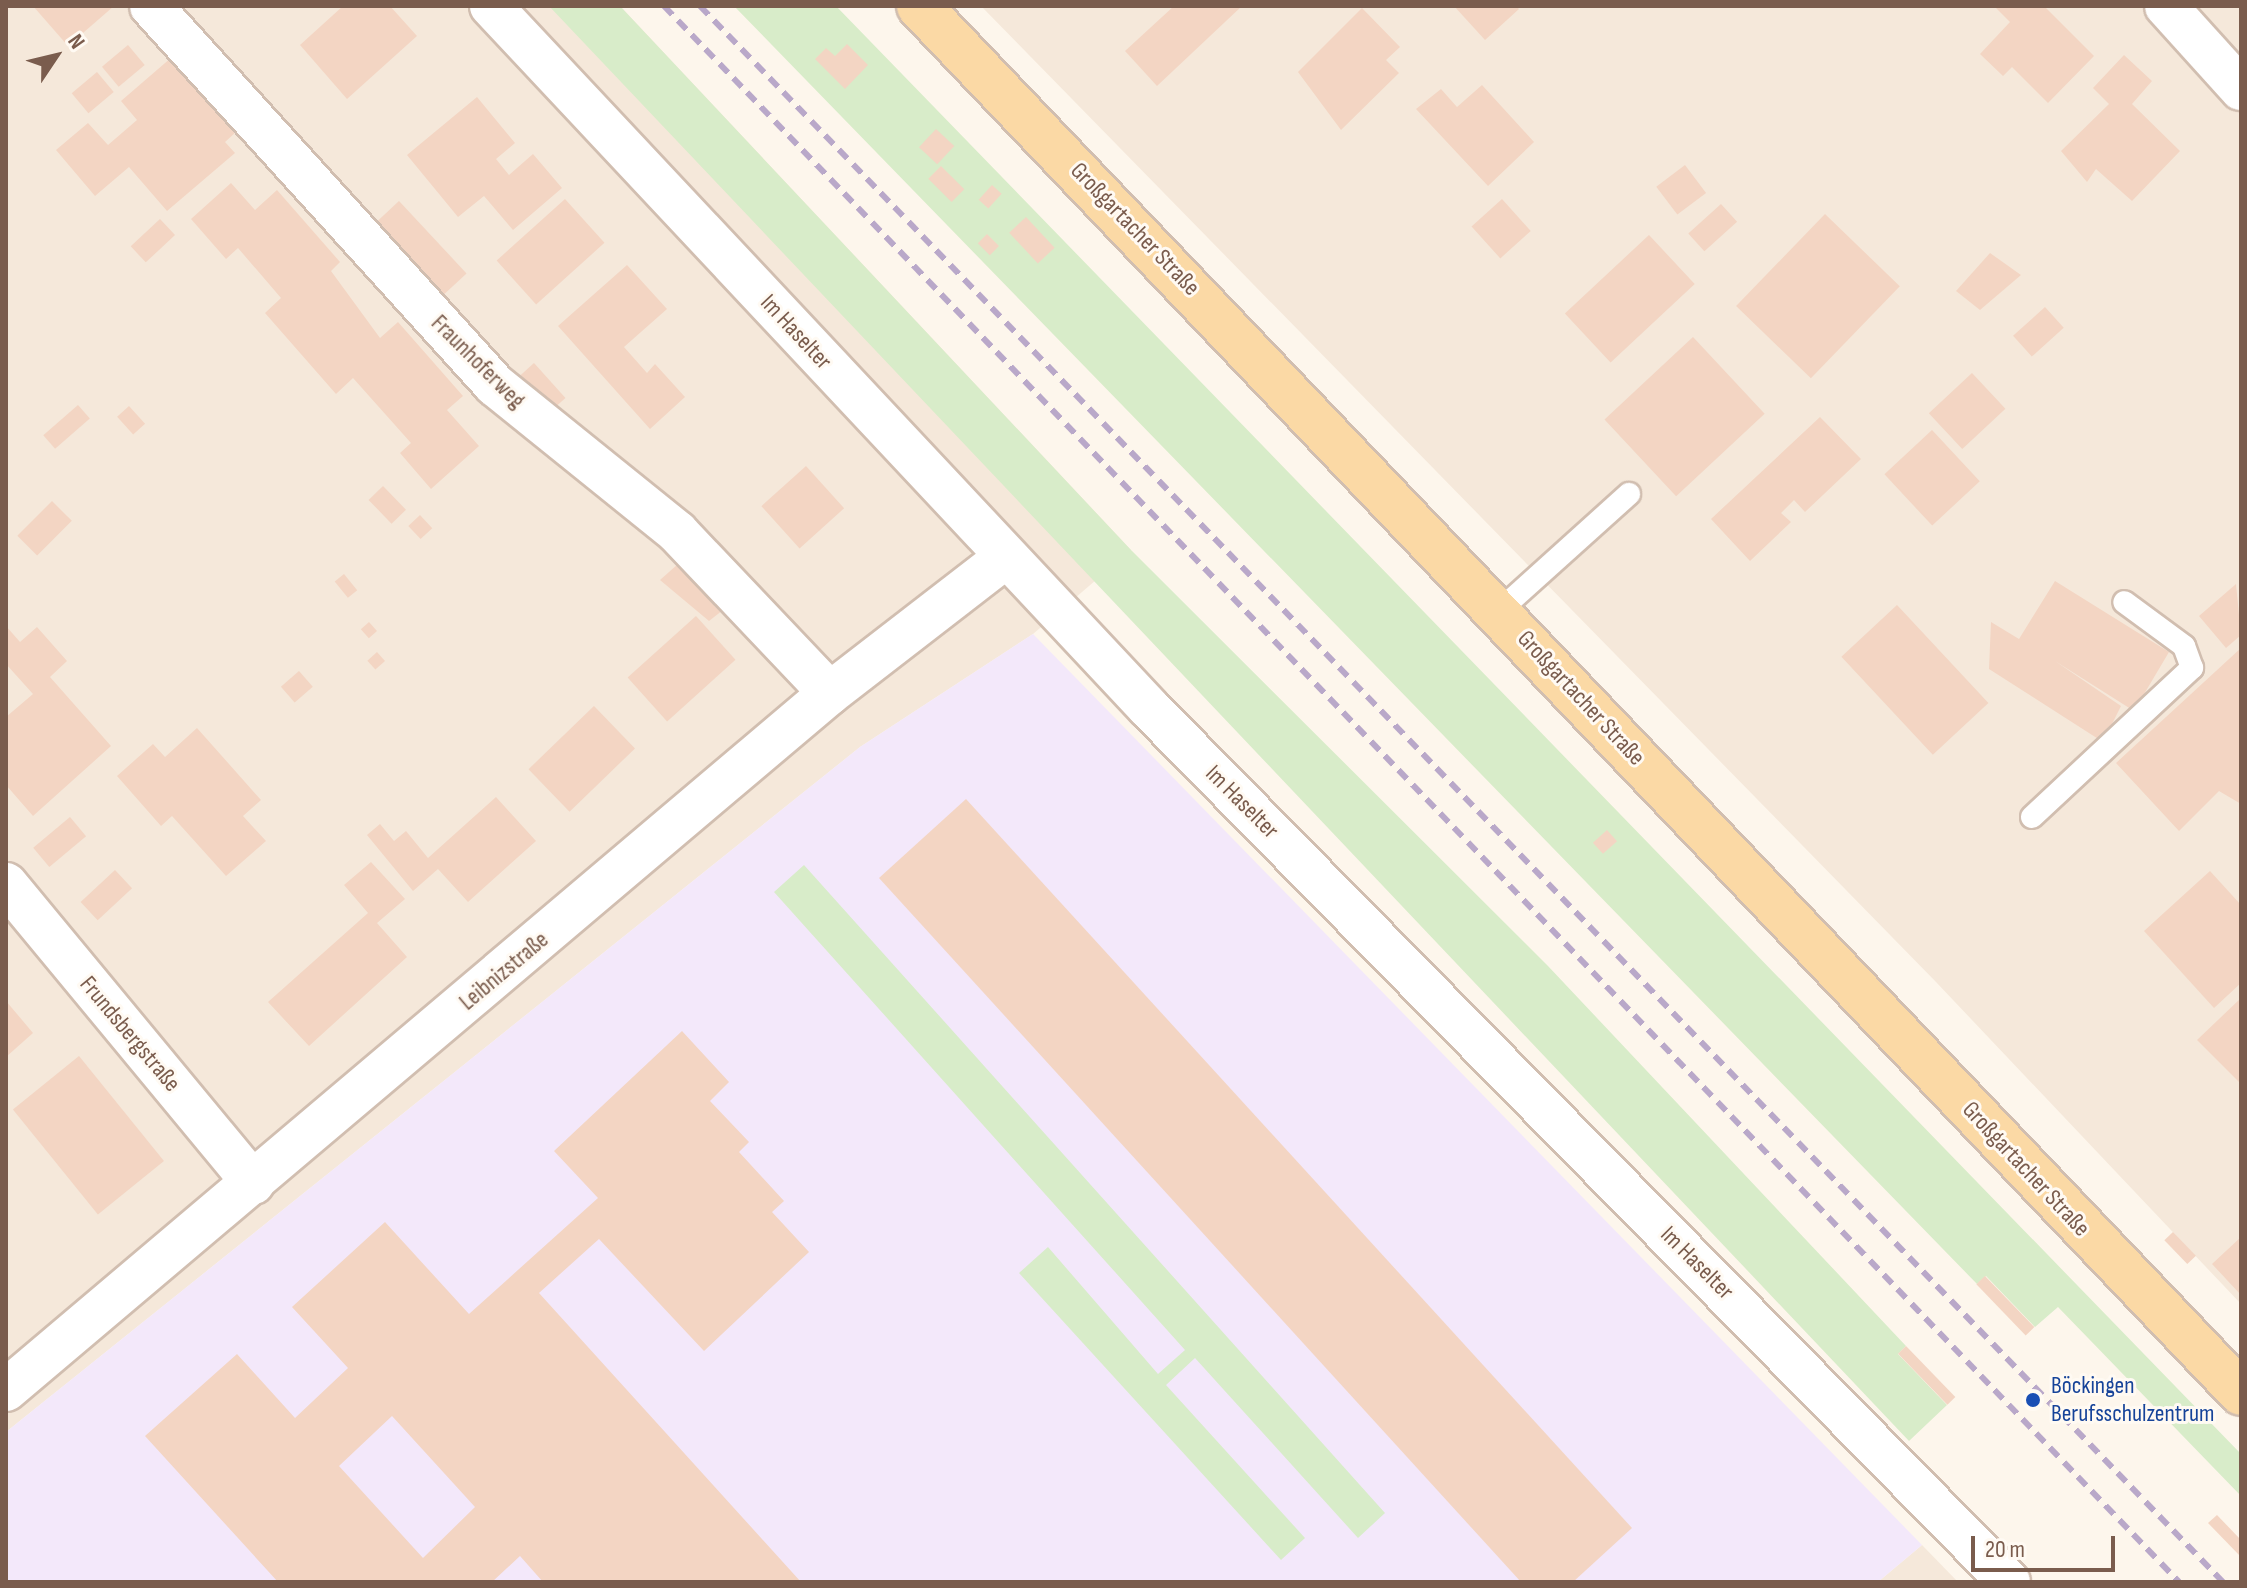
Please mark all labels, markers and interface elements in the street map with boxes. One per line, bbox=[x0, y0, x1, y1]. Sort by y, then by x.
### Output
north arrow bbox=[16, 16, 96, 96]
text: N bbox=[62, 29, 90, 55]
street label: Großgartacher Straße bbox=[1064, 156, 1206, 302]
street label: Im Haselter bbox=[754, 289, 838, 375]
street label: Fraunhoferweg bbox=[425, 309, 531, 415]
street label: Großgartacher Straße bbox=[1511, 625, 1651, 771]
street label: Im Haselter bbox=[1199, 759, 1285, 845]
street label: Leibnizstraße bbox=[454, 925, 554, 1017]
street label: Frundsbergstraße bbox=[73, 970, 187, 1098]
street label: Großgartacher Straße bbox=[1956, 1096, 2096, 1242]
street label: Im Haselter bbox=[1654, 1220, 1740, 1306]
place label: Böckingen Berufsschulzentrum bbox=[2051, 1372, 2215, 1428]
marker: Böckingen Berufsschulzentrum bbox=[2022, 1389, 2044, 1411]
scale bar bbox=[1975, 1520, 2119, 1570]
text: 20 m bbox=[1985, 1535, 2025, 1564]

